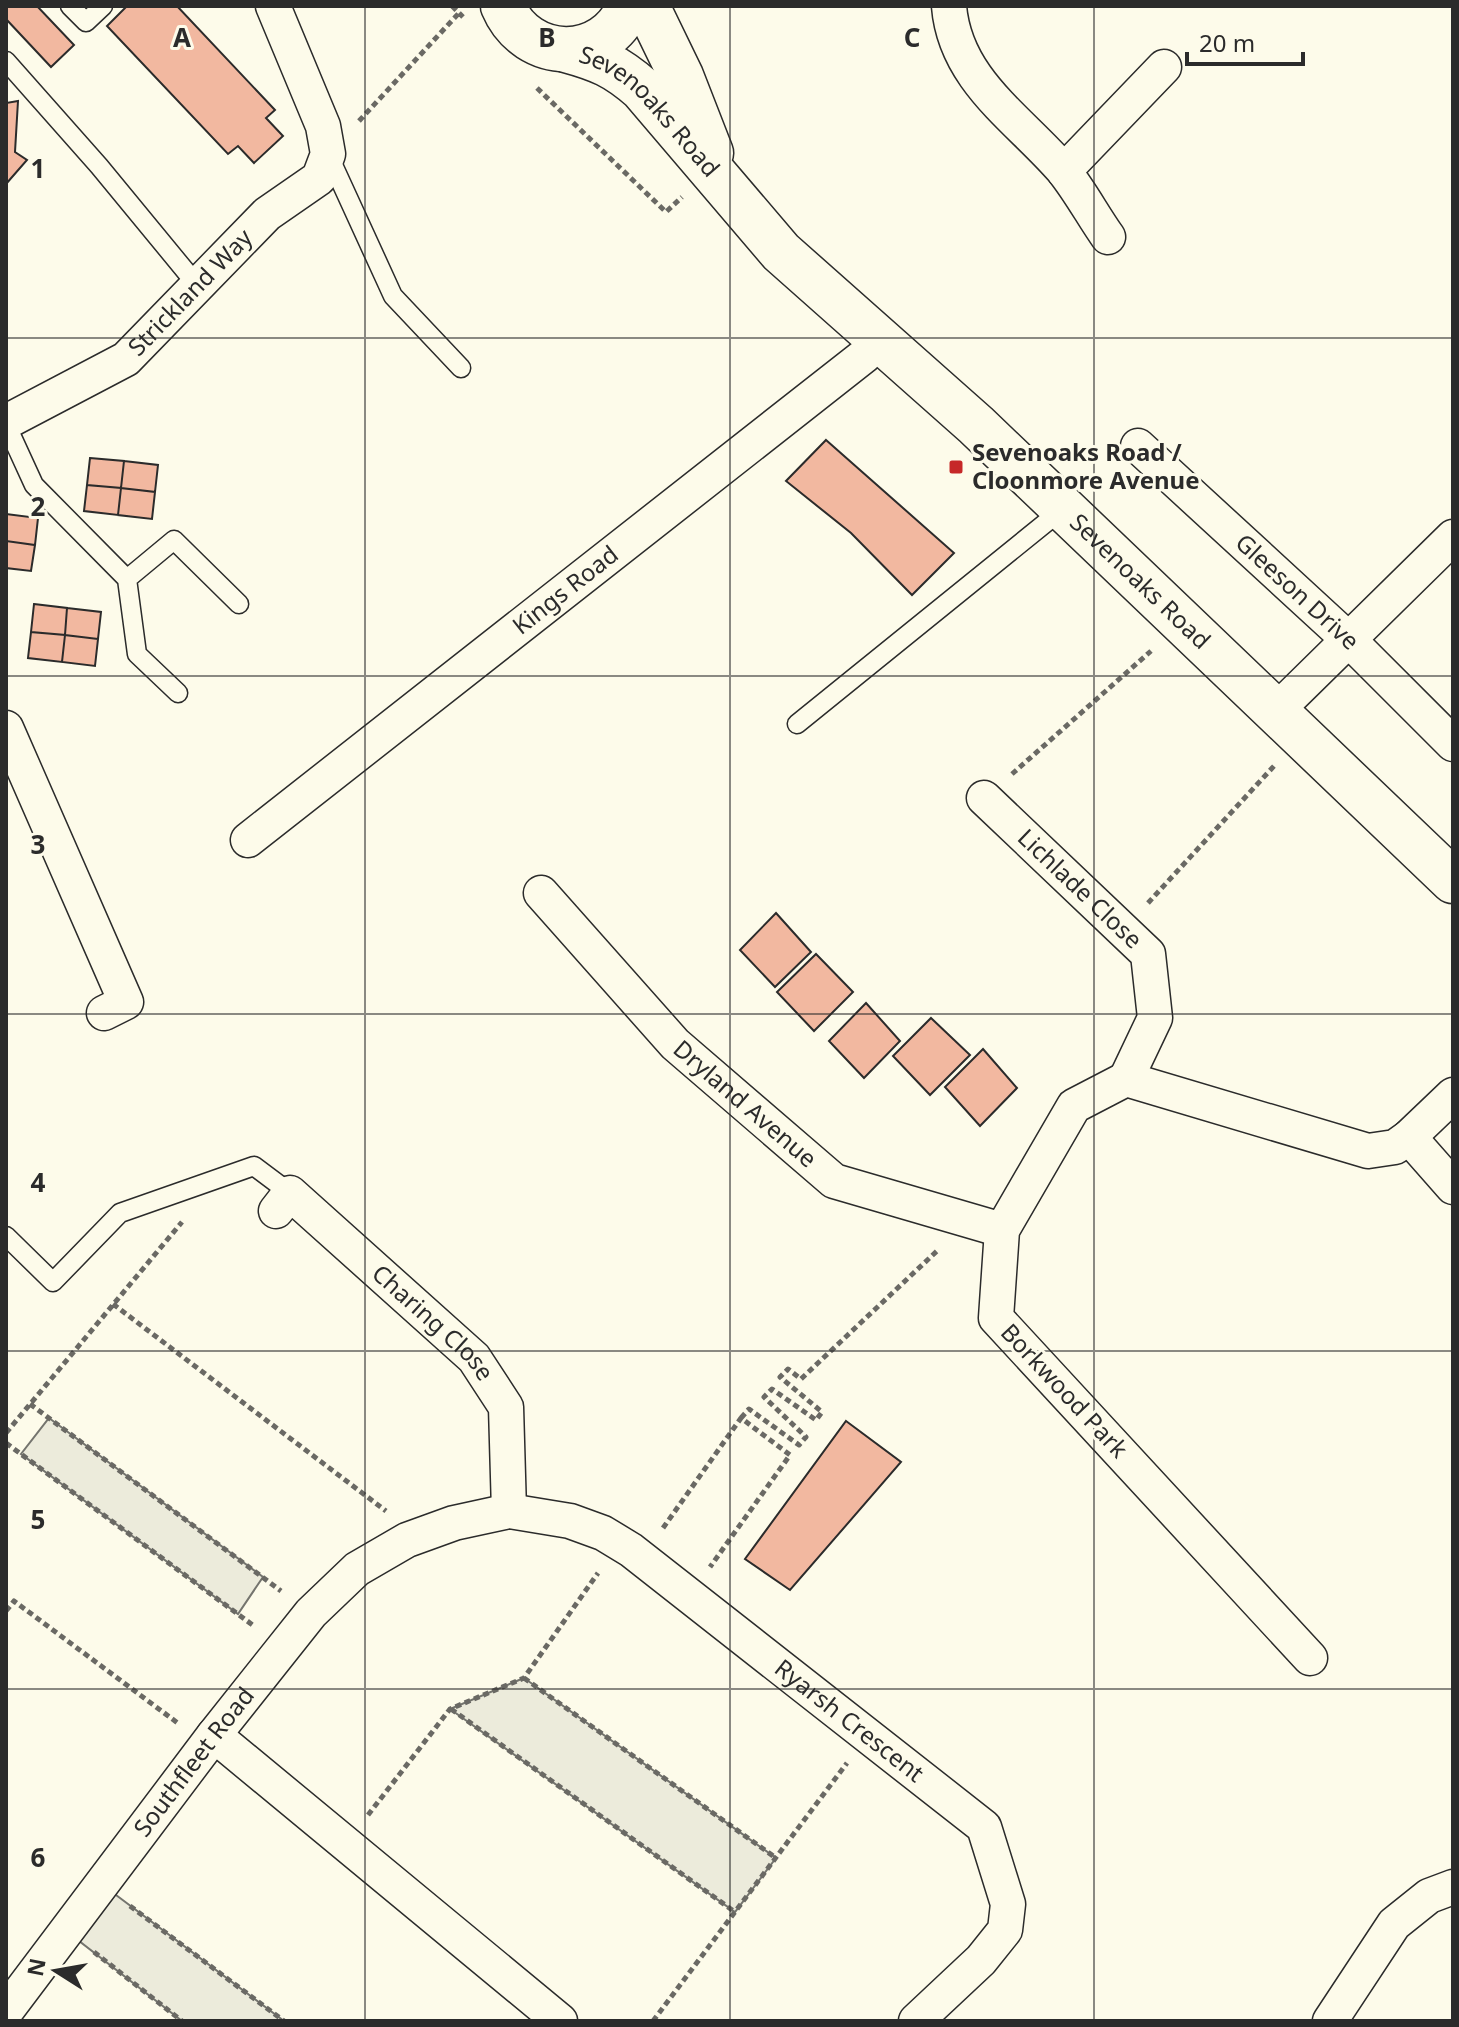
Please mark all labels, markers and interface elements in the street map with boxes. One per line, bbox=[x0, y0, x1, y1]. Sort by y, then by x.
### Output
scale bar bbox=[1187, 16, 1303, 66]
text: A bbox=[173, 19, 191, 55]
text: B bbox=[538, 19, 556, 55]
text: C bbox=[904, 19, 920, 55]
text: 20 m bbox=[1199, 26, 1255, 59]
street label: Sevenoaks Road bbox=[575, 37, 728, 183]
text: 1 bbox=[31, 150, 45, 186]
street label: Strickland Way bbox=[120, 220, 259, 362]
place label: Sevenoaks Road / Cloonmore Avenue bbox=[972, 435, 1200, 496]
marker: Sevenoaks Road / Cloonmore Avenue bbox=[947, 458, 965, 476]
text: 2 bbox=[31, 488, 46, 524]
street label: Sevenoaks Road bbox=[1063, 505, 1218, 656]
street label: Gleeson Drive bbox=[1229, 526, 1367, 656]
street label: Kings Road bbox=[505, 537, 625, 641]
street label: Lichlade Close bbox=[1011, 821, 1150, 955]
text: 3 bbox=[31, 826, 45, 862]
street label: Dryland Avenue bbox=[667, 1032, 825, 1174]
text: 4 bbox=[31, 1164, 46, 1200]
street label: Charing Close bbox=[366, 1256, 502, 1387]
street label: Borkwood Park bbox=[994, 1316, 1136, 1464]
text: 5 bbox=[31, 1501, 45, 1537]
street label: Ryarsh Crescent bbox=[768, 1651, 932, 1789]
street label: Southfleet Road bbox=[125, 1680, 261, 1843]
text: 6 bbox=[31, 1839, 46, 1875]
north arrow bbox=[16, 1931, 96, 2011]
text: N bbox=[19, 1955, 52, 1979]

